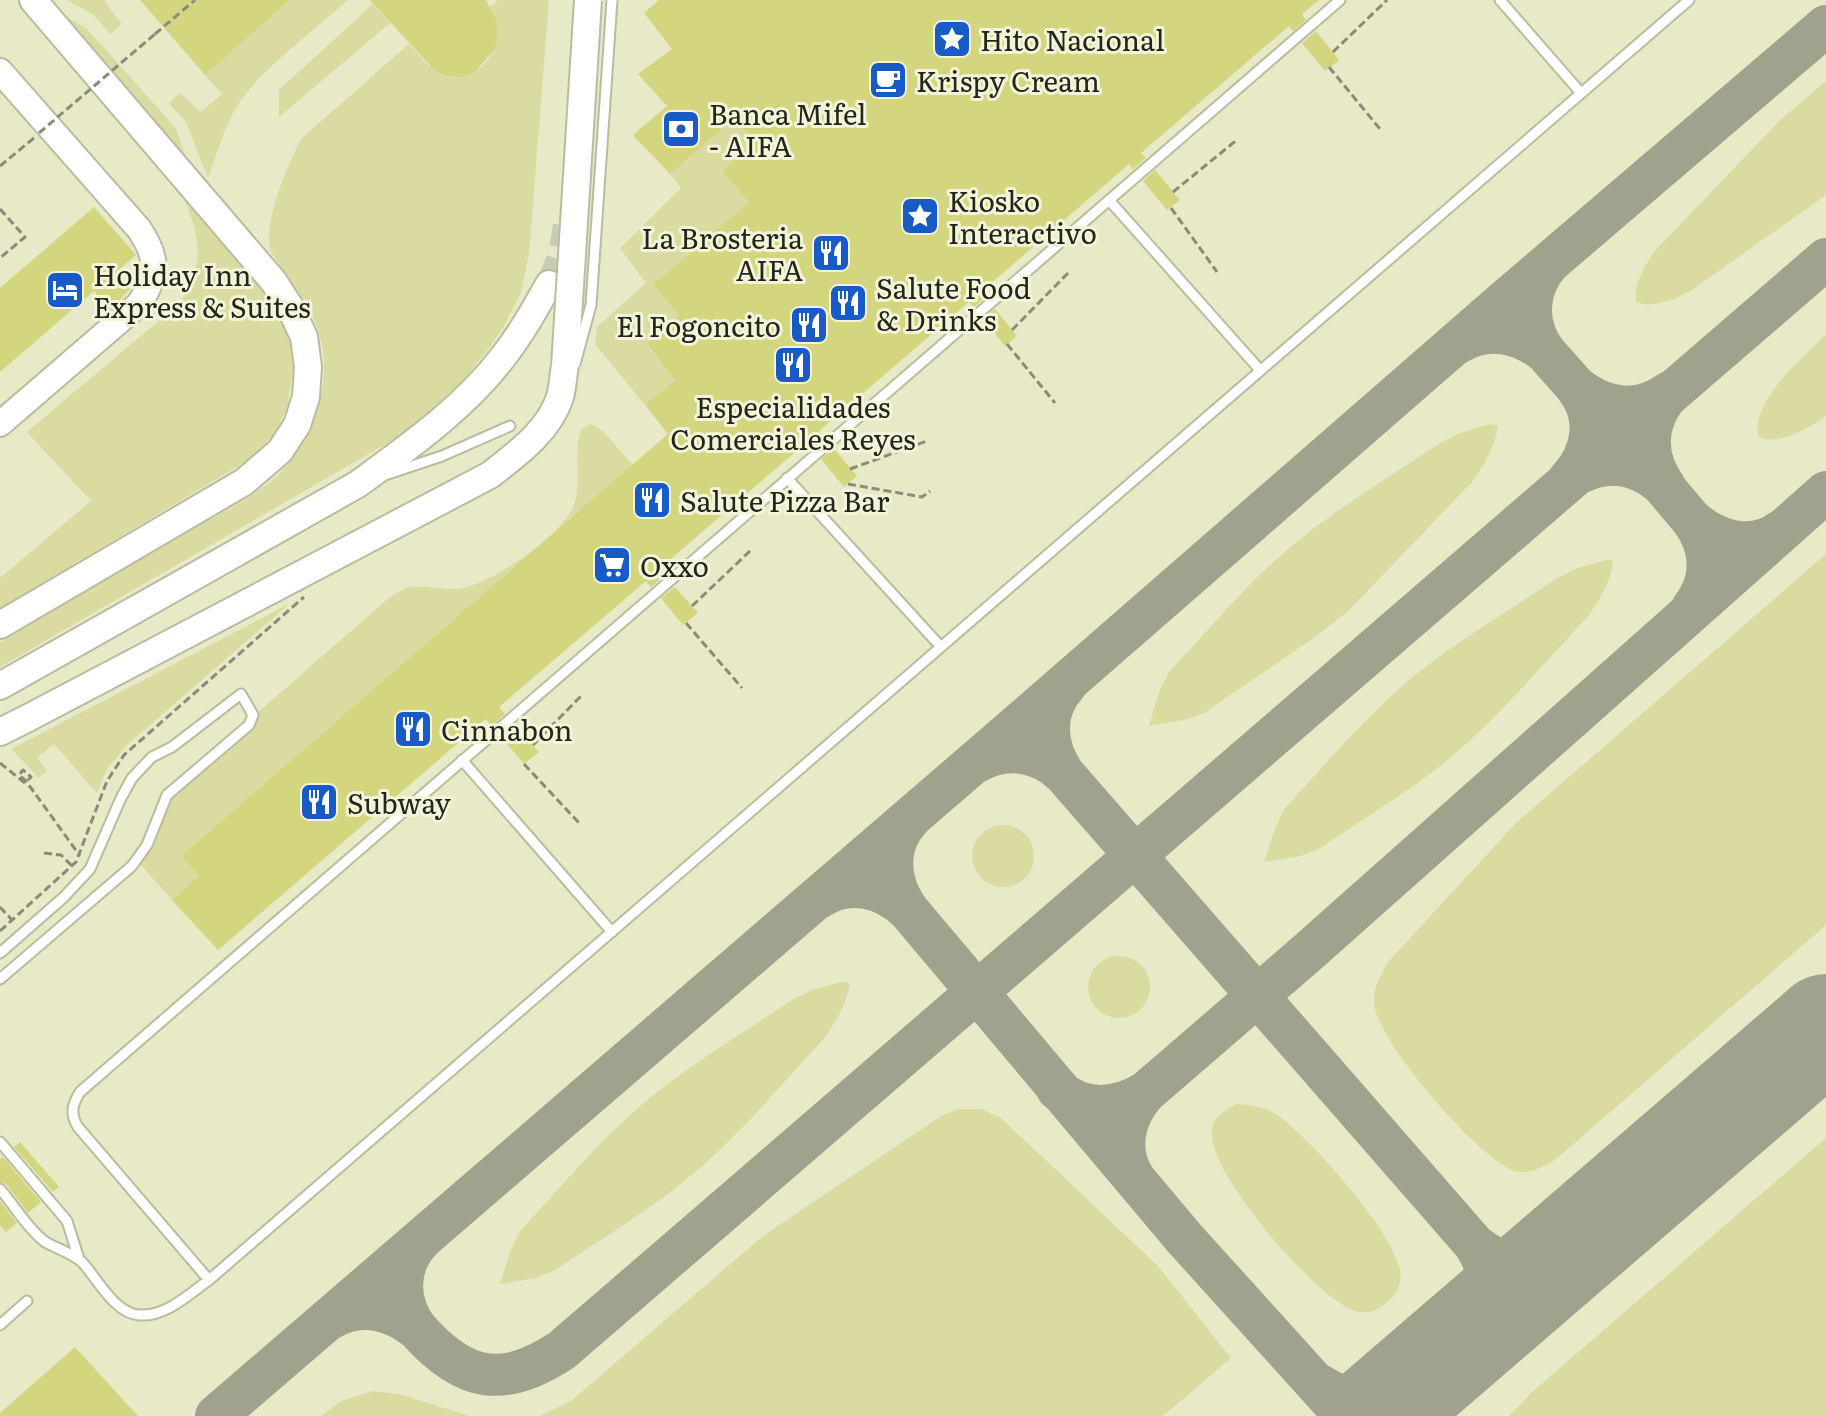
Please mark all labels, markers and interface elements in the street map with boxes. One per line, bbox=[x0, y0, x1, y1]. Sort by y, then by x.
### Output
place icon: Hito Nacional bbox=[931, 18, 973, 60]
place label: Hito Nacional bbox=[980, 18, 1165, 60]
cafe icon: Krispy Cream bbox=[867, 59, 909, 101]
place label: Krispy Cream bbox=[916, 59, 1100, 101]
place label: Banca Mifel - AIFA bbox=[709, 92, 867, 166]
bank icon: Banca Mifel - AIFA bbox=[660, 108, 702, 150]
place label: Kiosko Interactivo bbox=[948, 179, 1097, 253]
place icon: Kiosko Interactivo bbox=[899, 195, 941, 237]
place label: La Brosteria AIFA bbox=[642, 216, 803, 290]
restaurant icon: La Brosteria AIFA bbox=[810, 232, 852, 274]
place label: Holiday Inn Express & Suites bbox=[93, 253, 311, 327]
place label: Salute Food & Drinks bbox=[876, 266, 1031, 340]
hotel icon: Holiday Inn Express & Suites bbox=[44, 269, 86, 311]
restaurant icon: Salute Food & Drinks bbox=[827, 282, 869, 324]
place label: El Fogoncito bbox=[616, 304, 781, 346]
restaurant icon: El Fogoncito bbox=[788, 304, 830, 346]
restaurant icon: Especialidades Comerciales Reyes bbox=[772, 344, 814, 386]
place label: Especialidades Comerciales Reyes bbox=[670, 385, 916, 459]
restaurant icon: Salute Pizza Bar bbox=[631, 479, 673, 521]
place label: Salute Pizza Bar bbox=[680, 479, 890, 521]
supermarket icon: Oxxo bbox=[591, 544, 633, 586]
place label: Oxxo bbox=[640, 544, 709, 586]
restaurant icon: Cinnabon bbox=[392, 708, 434, 750]
place label: Cinnabon bbox=[441, 708, 573, 750]
restaurant icon: Subway bbox=[298, 781, 340, 823]
place label: Subway bbox=[347, 781, 452, 823]

